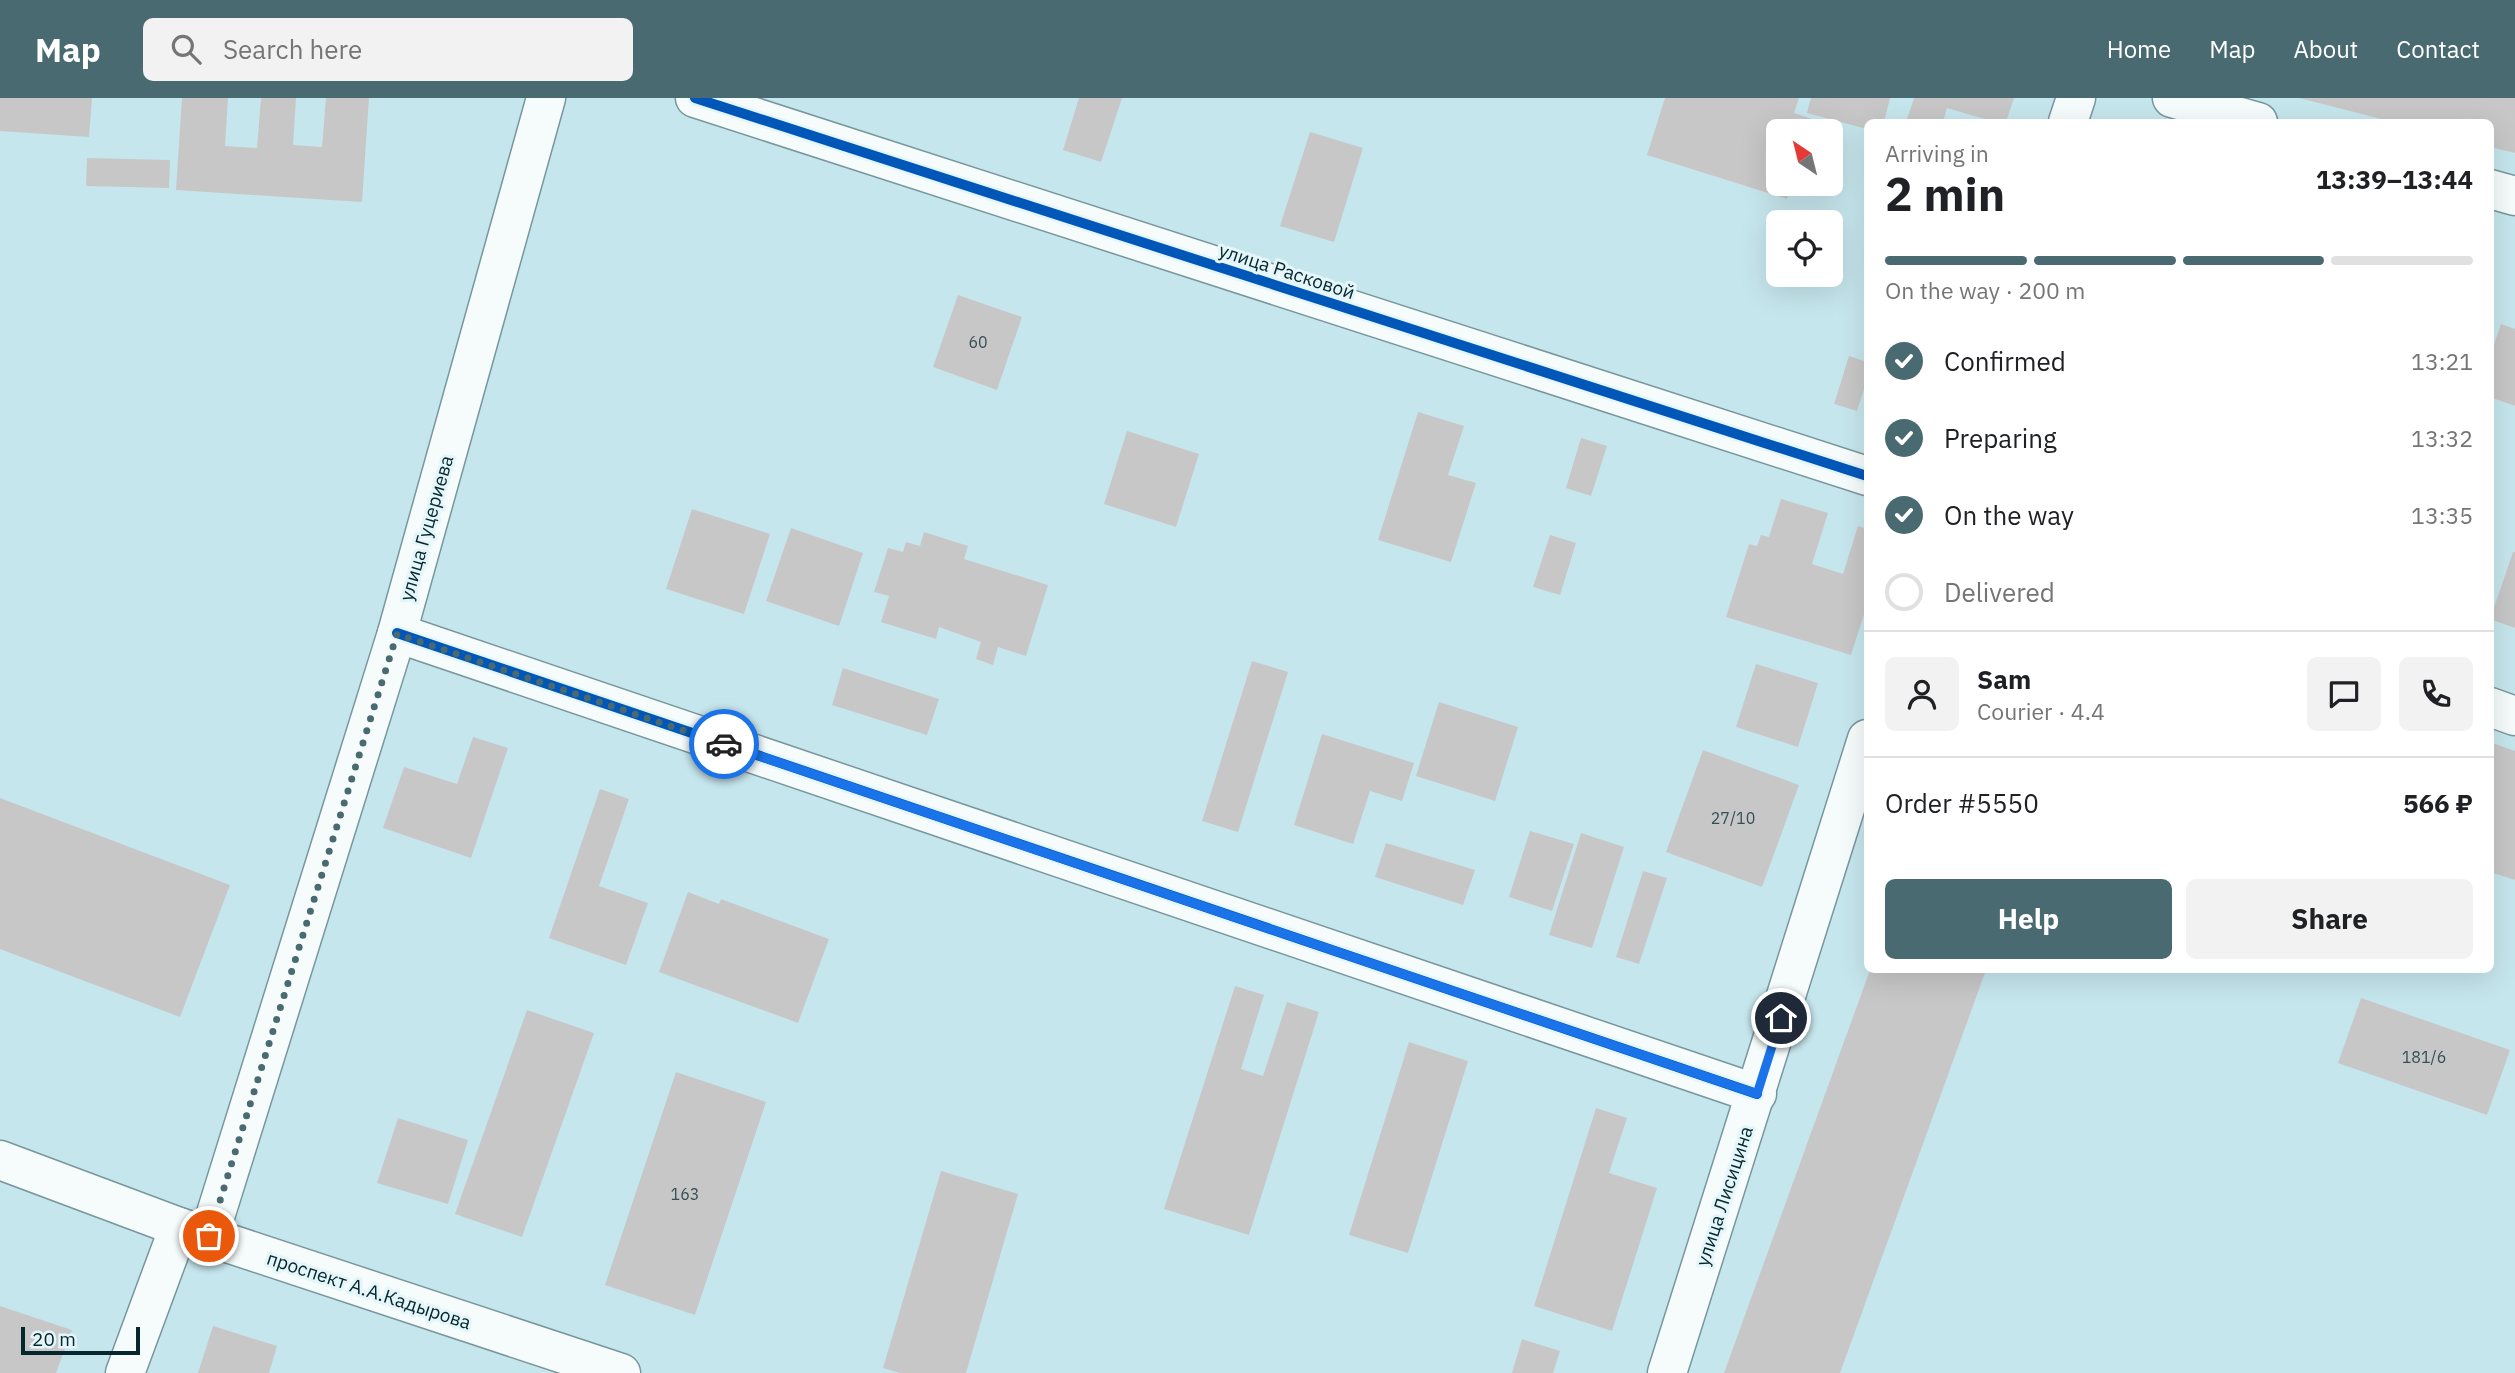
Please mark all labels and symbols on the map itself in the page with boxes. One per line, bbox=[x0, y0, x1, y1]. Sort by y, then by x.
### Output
north arrow bbox=[1766, 119, 1843, 196]
street label: улица Расковой bbox=[1216, 238, 1358, 304]
house number: 60 bbox=[968, 332, 988, 352]
street label: улица Гуцериева bbox=[394, 452, 458, 604]
courier bbox=[689, 709, 759, 779]
house number: 27/10 bbox=[1711, 808, 1755, 828]
pin bbox=[1751, 988, 1811, 1048]
house number: 181/6 bbox=[2402, 1047, 2446, 1067]
street label: улица Лисицина bbox=[1690, 1123, 1758, 1269]
house number: 163 bbox=[671, 1184, 699, 1204]
pin bbox=[179, 1206, 239, 1266]
street label: проспект А.А.Кадырова bbox=[264, 1246, 474, 1334]
scale bar bbox=[21, 1324, 140, 1356]

